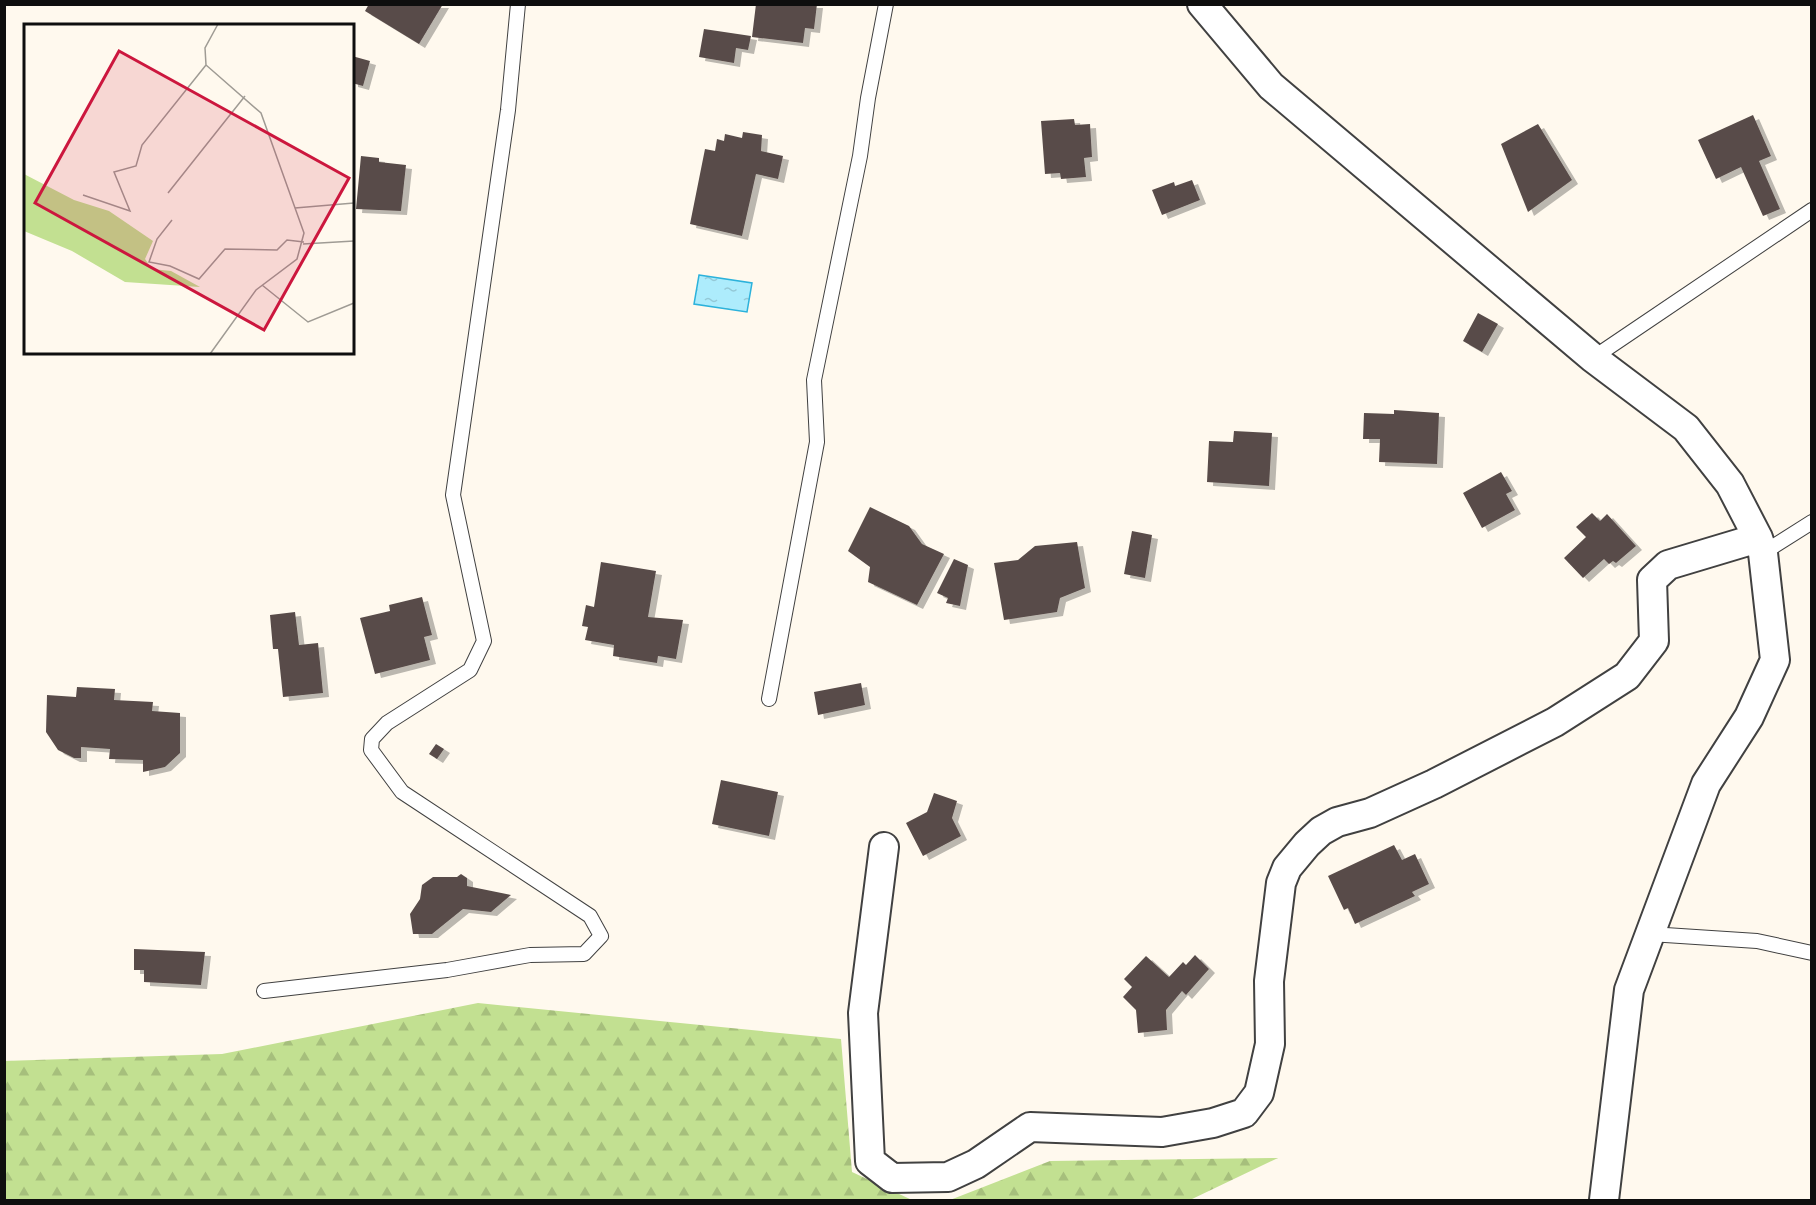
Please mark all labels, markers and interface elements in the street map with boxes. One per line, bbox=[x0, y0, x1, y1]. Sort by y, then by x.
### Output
inset map bbox=[24, 24, 354, 354]

